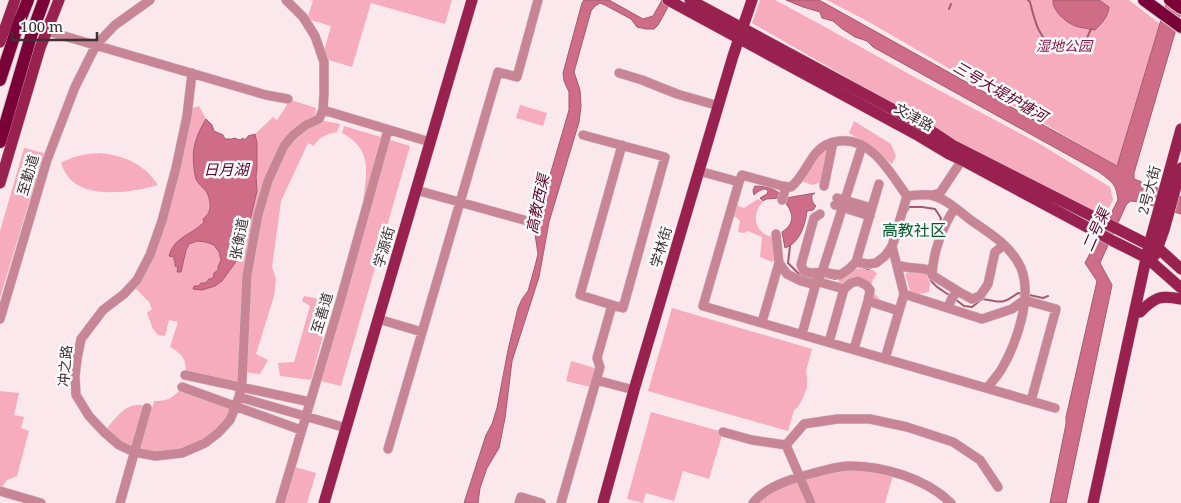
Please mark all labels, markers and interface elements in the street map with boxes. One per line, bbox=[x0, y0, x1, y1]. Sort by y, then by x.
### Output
scale bar bbox=[12, 10, 98, 42]
text: 100 m bbox=[20, 16, 63, 36]
park label: 湿地公园 bbox=[1036, 36, 1094, 55]
water label: 三号大堤护塘河 bbox=[950, 56, 1054, 128]
street label: 文津路 bbox=[891, 98, 937, 135]
street label: 至勤道 bbox=[12, 152, 43, 198]
water label: 日月湖 bbox=[203, 159, 250, 179]
street label: 2号大街 bbox=[1133, 163, 1164, 216]
water label: 高教西渠 bbox=[521, 170, 553, 235]
water label: 二号渠 bbox=[1077, 203, 1114, 254]
street label: 张衡道 bbox=[225, 216, 252, 261]
district label: 高教社区 bbox=[882, 219, 946, 241]
street label: 学源街 bbox=[369, 224, 398, 270]
street label: 学林街 bbox=[645, 224, 676, 270]
street label: 至善道 bbox=[306, 290, 337, 336]
street label: 冲之路 bbox=[53, 344, 76, 388]

